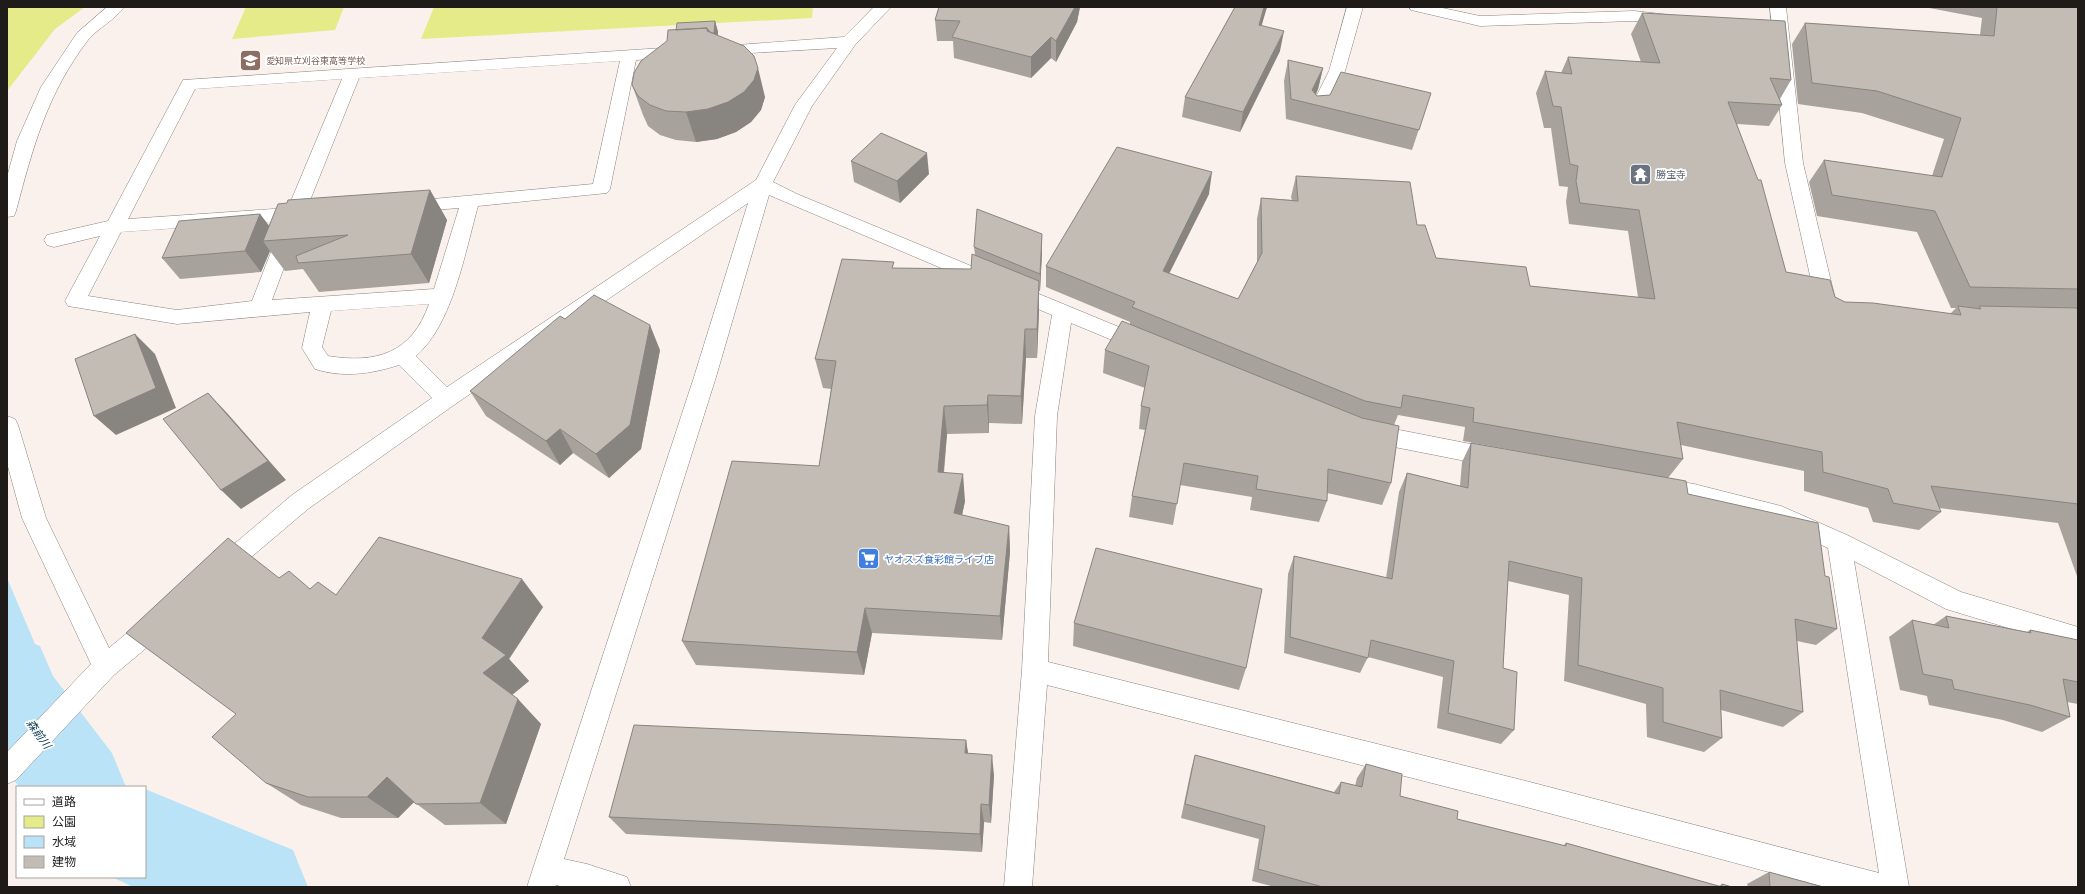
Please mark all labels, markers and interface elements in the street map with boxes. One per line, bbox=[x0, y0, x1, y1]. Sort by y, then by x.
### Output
school or university icon: 愛知県立刈谷東高等学校 bbox=[238, 48, 264, 74]
place label: 愛知県立刈谷東高等学校 bbox=[266, 56, 365, 66]
temple icon: 勝宝寺 bbox=[1627, 161, 1653, 187]
place label: 勝宝寺 bbox=[1656, 169, 1686, 180]
supermarket icon: ヤオスズ食彩館ライブ店 bbox=[856, 546, 882, 572]
place label: ヤオスズ食彩館ライブ店 bbox=[884, 554, 994, 565]
water label: 森前川 bbox=[24, 717, 54, 752]
legend bbox=[16, 786, 146, 878]
text: 道路 bbox=[52, 795, 76, 809]
text: 公園 bbox=[52, 815, 76, 829]
text: 水域 bbox=[52, 835, 76, 849]
text: 建物 bbox=[52, 855, 76, 869]

